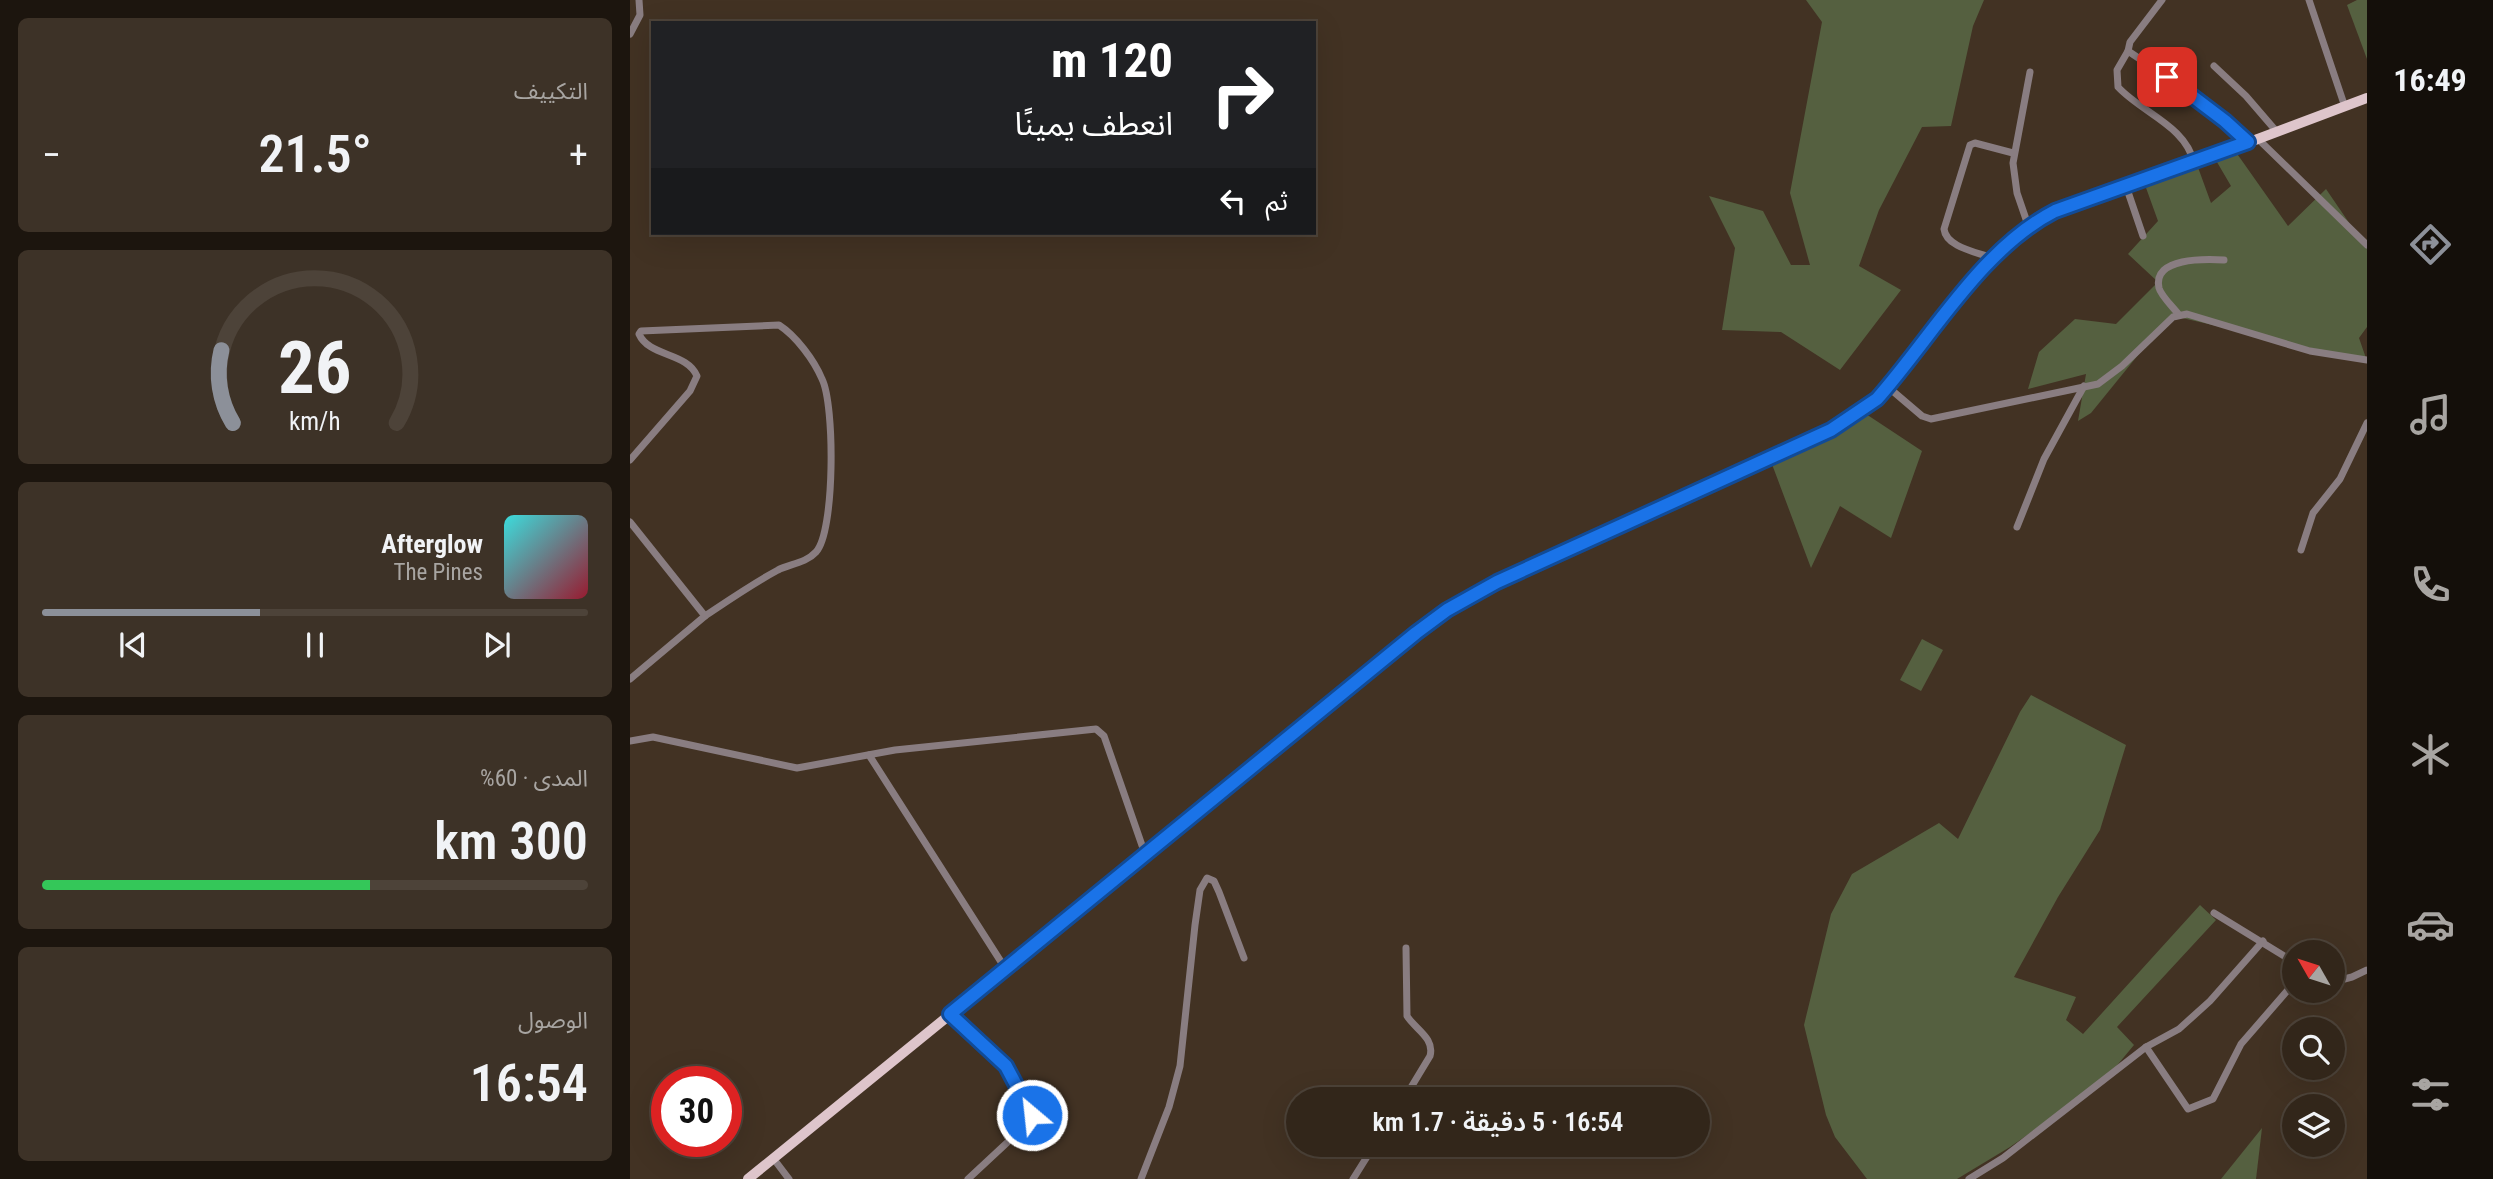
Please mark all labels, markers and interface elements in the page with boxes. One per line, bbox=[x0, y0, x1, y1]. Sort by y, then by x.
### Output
text: 120 m bbox=[1051, 32, 1173, 89]
pin bbox=[2137, 47, 2197, 107]
icon: right bbox=[1197, 49, 1288, 140]
icon: arrive bbox=[2148, 58, 2186, 96]
text: 16:49 bbox=[2393, 61, 2467, 99]
text: التكييف bbox=[514, 78, 588, 105]
text: انعطف يمينًا bbox=[1015, 105, 1173, 143]
text: 21.5° bbox=[258, 124, 372, 185]
text: − bbox=[42, 133, 61, 177]
text: + bbox=[569, 133, 588, 177]
icon: left bbox=[1214, 182, 1252, 220]
text: ثم bbox=[1266, 186, 1288, 216]
icon: directions bbox=[2406, 220, 2455, 269]
text: 26 bbox=[278, 326, 352, 412]
icon: music bbox=[2406, 390, 2455, 439]
text: km/h bbox=[289, 407, 341, 436]
text: Afterglow bbox=[381, 529, 483, 559]
text: The Pines bbox=[393, 559, 483, 586]
icon: phone bbox=[2406, 560, 2455, 609]
icon: previous bbox=[114, 626, 152, 664]
icon: pause bbox=[296, 626, 334, 664]
icon: next bbox=[478, 626, 516, 664]
icon: climate bbox=[2406, 730, 2455, 779]
text: المدى · 60% bbox=[480, 765, 588, 792]
text: 300 km bbox=[434, 811, 588, 872]
icon: car bbox=[2406, 900, 2455, 949]
north arrow bbox=[2282, 940, 2345, 1003]
map controls bbox=[2282, 940, 2345, 1157]
text: الوصول bbox=[518, 1007, 588, 1034]
button: search bbox=[2282, 1017, 2345, 1080]
text: 16:54 bbox=[470, 1053, 588, 1114]
speed limit sign: 30 bbox=[651, 1066, 742, 1157]
icon: filters bbox=[2406, 1070, 2455, 1119]
position arrow bbox=[995, 1078, 1069, 1152]
button: layers bbox=[2282, 1094, 2345, 1157]
text: 16:54 · 5 دقيقة · 1.7 km bbox=[1373, 1107, 1623, 1137]

